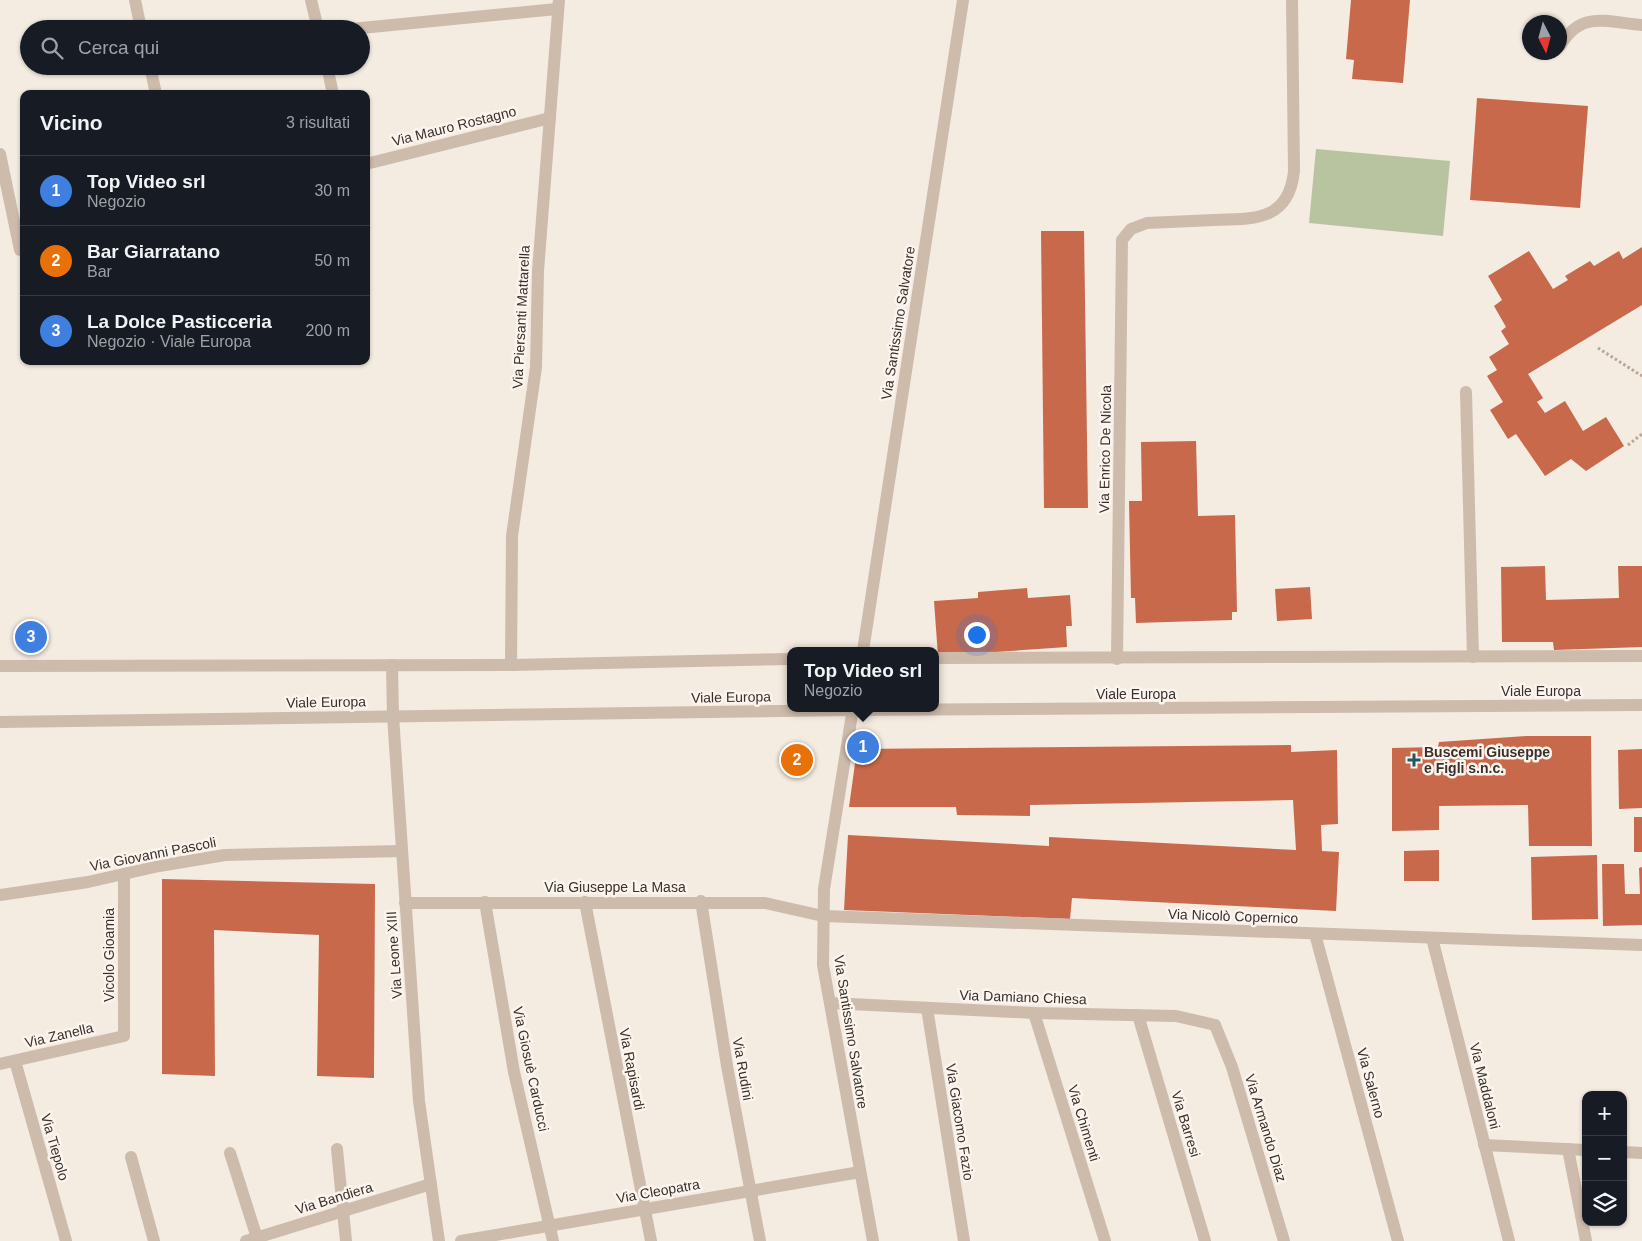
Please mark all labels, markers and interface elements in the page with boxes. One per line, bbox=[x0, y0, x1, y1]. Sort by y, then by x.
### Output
north arrow bbox=[1522, 15, 1567, 60]
search box bbox=[20, 20, 370, 75]
icon: search bbox=[38, 34, 66, 62]
text: Cerca qui bbox=[78, 37, 159, 58]
street label: Via Mauro Rostagno bbox=[390, 103, 518, 149]
text: Vicino bbox=[40, 111, 103, 134]
text: 3 risultati bbox=[286, 114, 350, 131]
text: Top Video srl bbox=[87, 171, 206, 192]
text: 1 bbox=[52, 182, 60, 199]
text: 30 m bbox=[314, 182, 350, 199]
text: Negozio bbox=[87, 193, 146, 210]
text: Bar Giarratano bbox=[87, 241, 220, 262]
street label: Via Piersanti Mattarella bbox=[509, 245, 533, 389]
street label: Via Santissimo Salvatore bbox=[878, 245, 918, 401]
text: 2 bbox=[52, 252, 60, 269]
text: 50 m bbox=[314, 252, 350, 269]
text: Bar bbox=[87, 263, 112, 280]
text: La Dolce Pasticceria bbox=[87, 311, 272, 332]
text: 3 bbox=[52, 322, 60, 339]
text: 200 m bbox=[306, 322, 350, 339]
text: Negozio · Viale Europa bbox=[87, 333, 251, 350]
street label: Via Enrico De Nicola bbox=[1096, 385, 1114, 513]
pin: 3 bbox=[15, 618, 47, 656]
your location bbox=[964, 622, 990, 648]
popup bbox=[787, 647, 939, 712]
text: Top Video srl bbox=[804, 660, 922, 681]
text: Negozio bbox=[804, 682, 862, 699]
street label: Viale Europa bbox=[1501, 683, 1581, 699]
street label: Viale Europa bbox=[1096, 686, 1176, 702]
street label: Viale Europa bbox=[691, 688, 771, 706]
street label: Viale Europa bbox=[286, 693, 366, 711]
pin: 1 bbox=[847, 728, 879, 766]
pin: 2 bbox=[781, 741, 813, 779]
place label: Buscemi Giuseppe e Figli s.n.c. bbox=[1424, 744, 1550, 776]
marker: Buscemi Giuseppe e Figli s.n.c. bbox=[1408, 754, 1420, 766]
street label: Via Giovanni Pascoli bbox=[89, 834, 217, 874]
street label: Via Giuseppe La Masa bbox=[544, 879, 686, 895]
street label: Via Nicolò Copernico bbox=[1168, 906, 1299, 926]
street label: Vicolo Gioamia bbox=[101, 908, 117, 1002]
street label: Via Leone XIII bbox=[383, 911, 405, 999]
street label: Via Santissimo Salvatore bbox=[831, 954, 871, 1110]
street label: Via Damiano Chiesa bbox=[959, 987, 1087, 1007]
street label: Via Giosuè Carducci bbox=[510, 1005, 552, 1133]
street label: Via Zanella bbox=[23, 1019, 95, 1051]
street label: Via Rapisardi bbox=[616, 1027, 648, 1111]
street label: Via Rudini bbox=[730, 1036, 756, 1102]
street label: Via Maddaloni bbox=[1467, 1041, 1503, 1131]
street label: Via Salerno bbox=[1354, 1046, 1388, 1120]
street label: Via Giacomo Fazio bbox=[943, 1062, 977, 1182]
street label: Via Armando Diaz bbox=[1242, 1072, 1290, 1184]
street label: Via Chimenti bbox=[1065, 1083, 1103, 1163]
street label: Via Barresi bbox=[1168, 1089, 1204, 1159]
map controls bbox=[1582, 1091, 1627, 1226]
button: + bbox=[1582, 1091, 1627, 1136]
street label: Via Tiepolo bbox=[38, 1112, 72, 1183]
button: − bbox=[1582, 1136, 1627, 1181]
street label: Via Cleopatra bbox=[615, 1176, 701, 1206]
street label: Via Bandiera bbox=[293, 1179, 375, 1217]
button: layers bbox=[1582, 1181, 1627, 1226]

